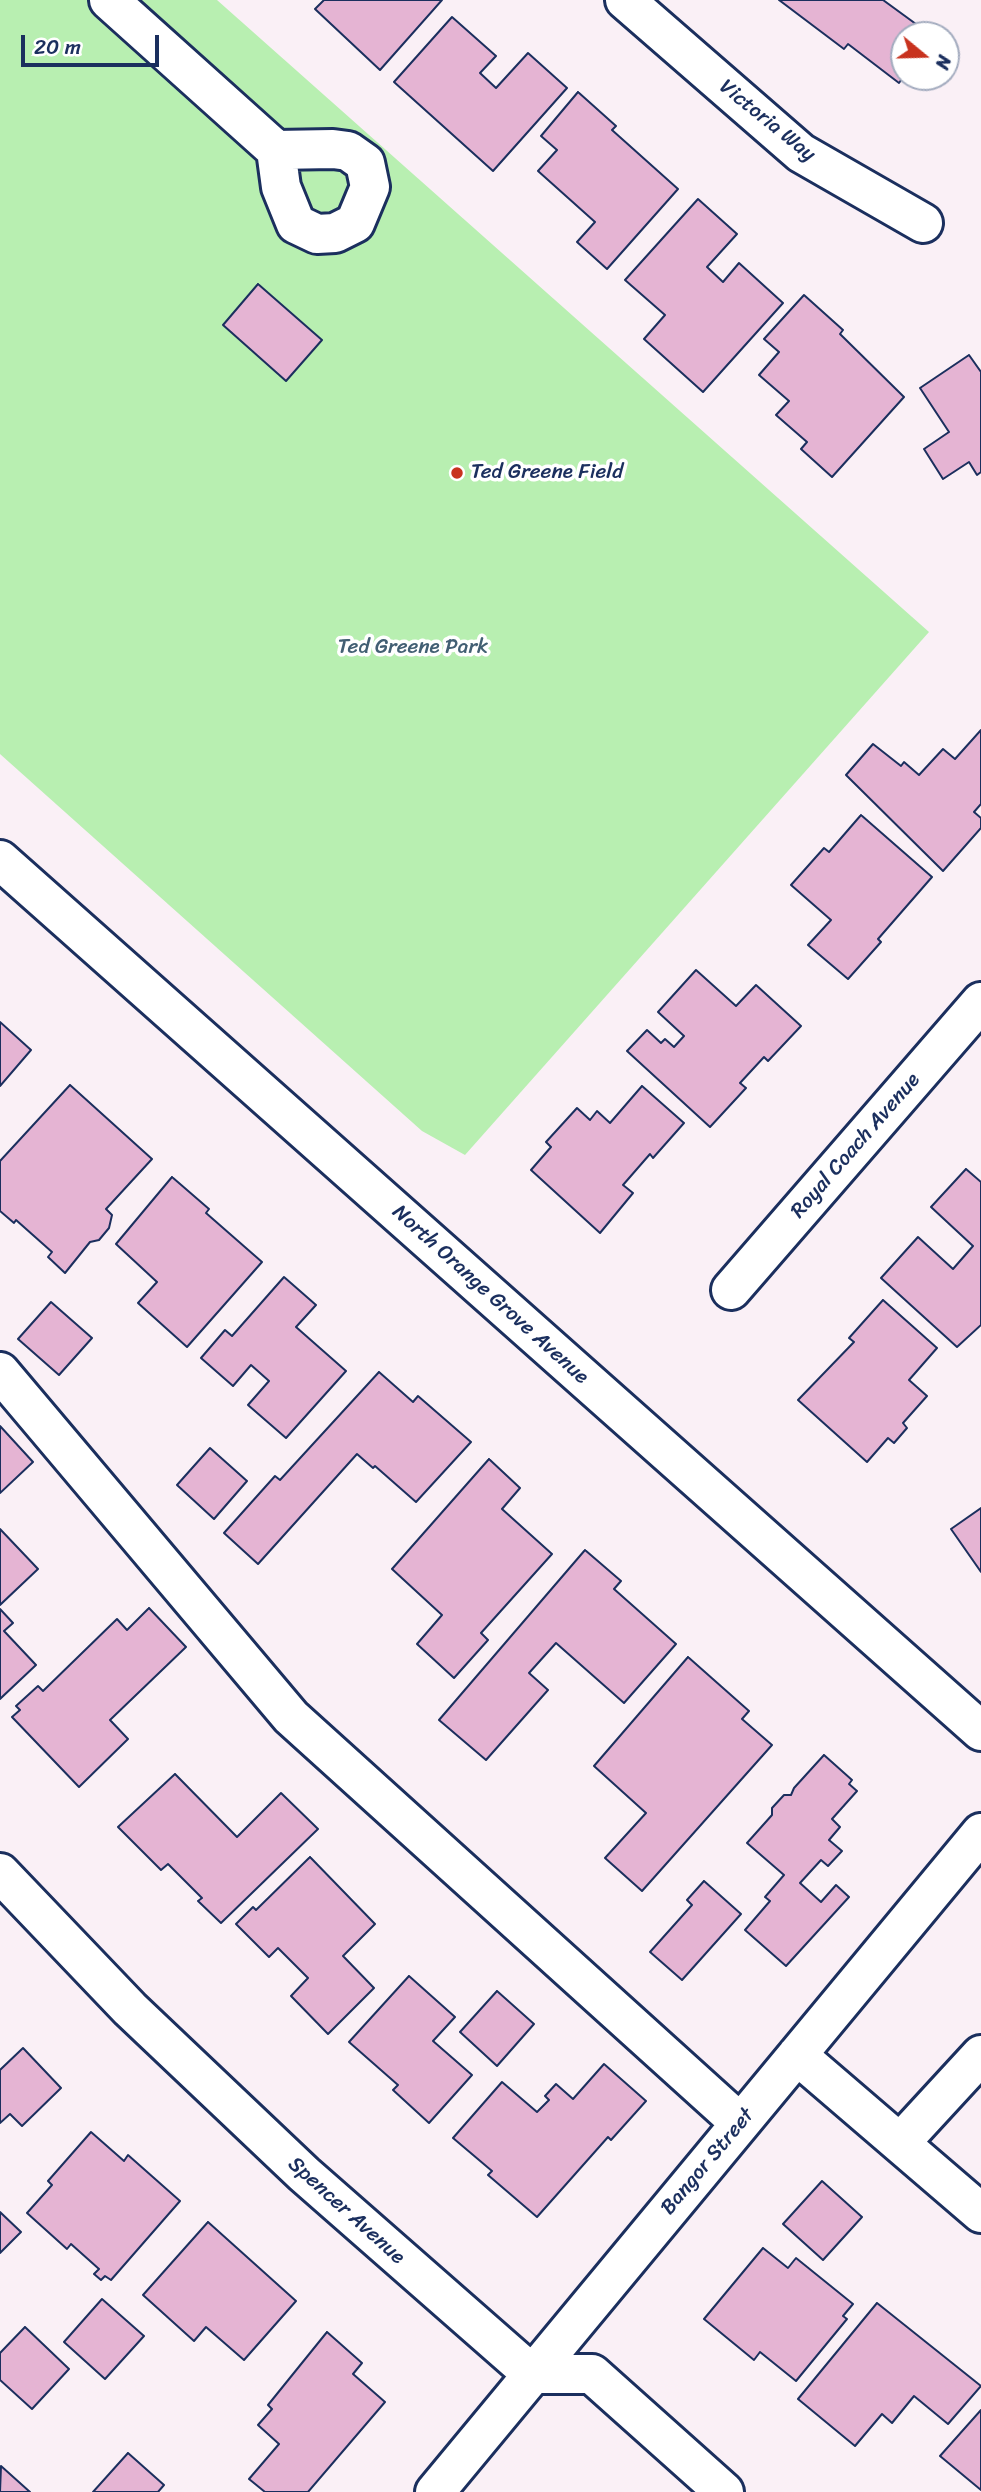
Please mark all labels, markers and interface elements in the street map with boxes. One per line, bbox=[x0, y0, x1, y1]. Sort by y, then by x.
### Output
scale bar bbox=[24, 21, 163, 65]
north arrow bbox=[890, 21, 960, 91]
text: 20 m bbox=[34, 28, 81, 66]
text: N bbox=[926, 51, 961, 74]
street label: Victoria Way bbox=[714, 75, 820, 167]
place label: Ted Greene Field bbox=[471, 460, 623, 486]
marker: Ted Greene Field bbox=[449, 465, 465, 481]
park label: Ted Greene Park bbox=[338, 635, 488, 661]
street label: Royal Coach Avenue bbox=[786, 1068, 926, 1224]
street label: North Orange Grove Avenue bbox=[387, 1200, 593, 1390]
street label: Bangor Street bbox=[656, 2104, 760, 2220]
street label: Spencer Avenue bbox=[282, 2152, 410, 2270]

